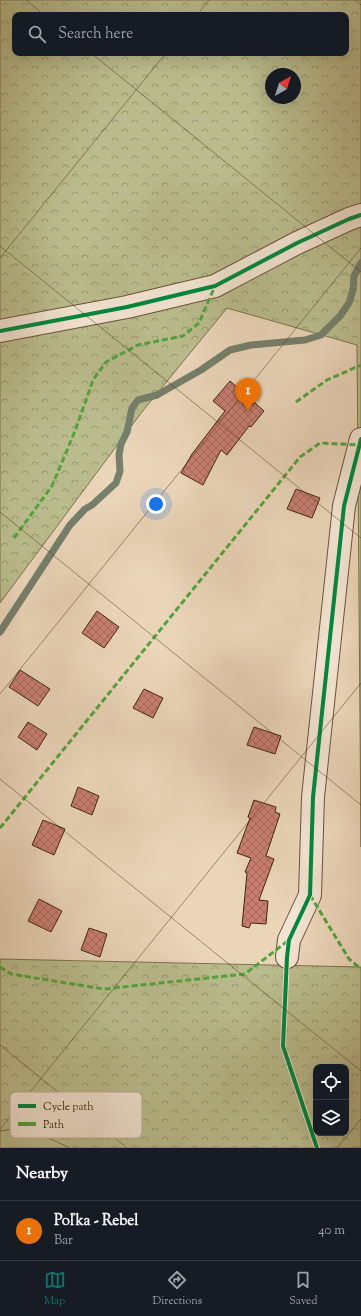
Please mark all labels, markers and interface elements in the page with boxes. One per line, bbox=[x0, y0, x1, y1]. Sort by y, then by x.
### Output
search box bbox=[12, 12, 349, 56]
icon: search bbox=[26, 23, 48, 45]
text: Search here bbox=[58, 24, 133, 45]
north arrow bbox=[265, 68, 301, 104]
pin: 1 bbox=[235, 378, 261, 411]
your location bbox=[146, 494, 166, 514]
map controls bbox=[313, 1064, 349, 1136]
button: locate bbox=[313, 1064, 349, 1100]
legend bbox=[10, 1092, 142, 1138]
text: Cycle path bbox=[43, 1099, 94, 1115]
button: layers bbox=[313, 1100, 349, 1136]
text: Path bbox=[43, 1117, 65, 1133]
text: Nearby bbox=[16, 1162, 68, 1186]
text: Poľka - Rebel bbox=[54, 1211, 138, 1232]
text: 1 bbox=[27, 1222, 31, 1240]
text: 40 m bbox=[318, 1222, 345, 1240]
text: Bar bbox=[54, 1232, 73, 1250]
tab: Map bbox=[44, 1269, 66, 1309]
tab: Directions bbox=[153, 1269, 202, 1309]
tab: Saved bbox=[289, 1269, 317, 1309]

